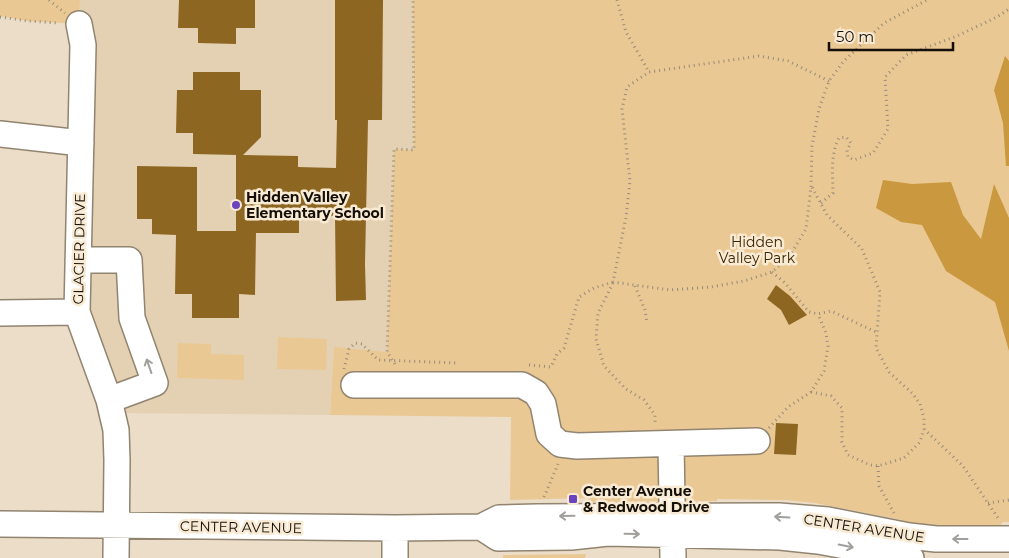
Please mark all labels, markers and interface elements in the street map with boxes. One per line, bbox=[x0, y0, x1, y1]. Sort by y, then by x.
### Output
scale bar bbox=[829, 20, 953, 52]
text: 50 m bbox=[836, 27, 874, 46]
place label: Hidden Valley Elementary School bbox=[246, 188, 384, 222]
street label: GLACIER DRIVE bbox=[69, 193, 89, 305]
marker: Hidden Valley Elementary School bbox=[230, 199, 242, 211]
park label: Hidden Valley Park bbox=[719, 233, 796, 267]
one-way arrow bbox=[144, 359, 153, 375]
place label: Center Avenue & Redwood Drive bbox=[583, 482, 710, 516]
marker: Center Avenue & Redwood Drive bbox=[567, 493, 579, 505]
street label: CENTER AVENUE bbox=[802, 510, 926, 546]
one-way arrow bbox=[559, 511, 576, 521]
one-way arrow bbox=[774, 512, 790, 521]
street label: CENTER AVENUE bbox=[180, 517, 302, 537]
one-way arrow bbox=[623, 529, 639, 539]
one-way arrow bbox=[953, 534, 969, 544]
one-way arrow bbox=[837, 542, 853, 552]

